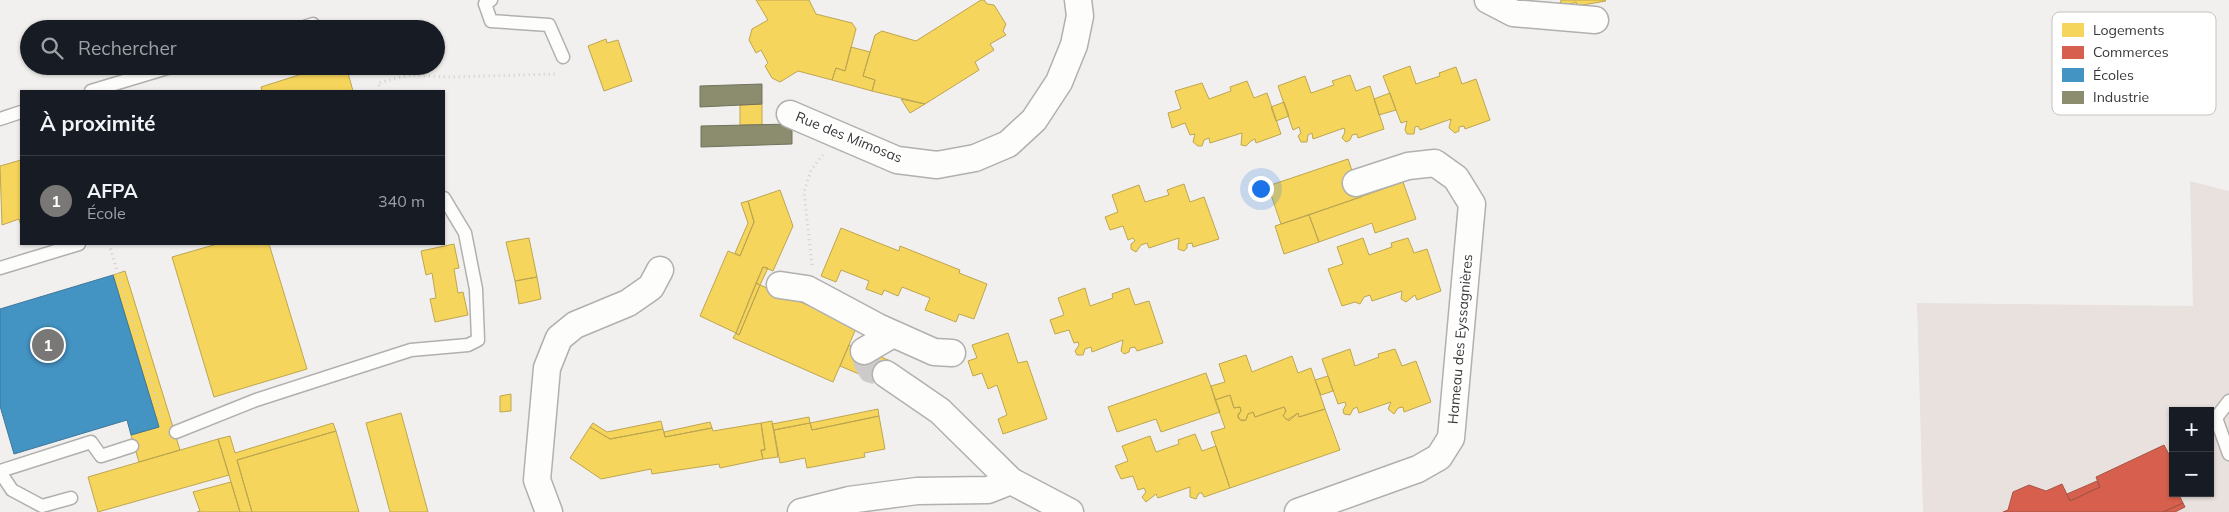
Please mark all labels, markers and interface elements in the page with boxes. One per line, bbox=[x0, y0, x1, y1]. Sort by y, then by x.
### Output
legend bbox=[2052, 12, 2216, 115]
search box bbox=[20, 20, 445, 75]
text: Logements bbox=[2093, 21, 2165, 39]
icon: search bbox=[38, 34, 66, 62]
text: Rechercher bbox=[78, 36, 177, 60]
text: Commerces bbox=[2093, 43, 2169, 61]
text: Écoles bbox=[2093, 66, 2134, 84]
text: Industrie bbox=[2093, 88, 2149, 106]
street label: Rue des Mimosas bbox=[793, 107, 905, 167]
text: À proximité bbox=[40, 110, 156, 136]
your location bbox=[1248, 176, 1274, 202]
text: AFPA bbox=[87, 179, 138, 203]
text: 1 bbox=[51, 191, 61, 211]
text: 340 m bbox=[378, 191, 425, 211]
text: École bbox=[87, 203, 126, 223]
street label: Hameau des Eyssagnières bbox=[1444, 253, 1476, 425]
pin: 1 bbox=[32, 326, 64, 364]
map controls bbox=[2169, 407, 2214, 497]
button: + bbox=[2169, 407, 2214, 452]
button: − bbox=[2169, 452, 2214, 497]

